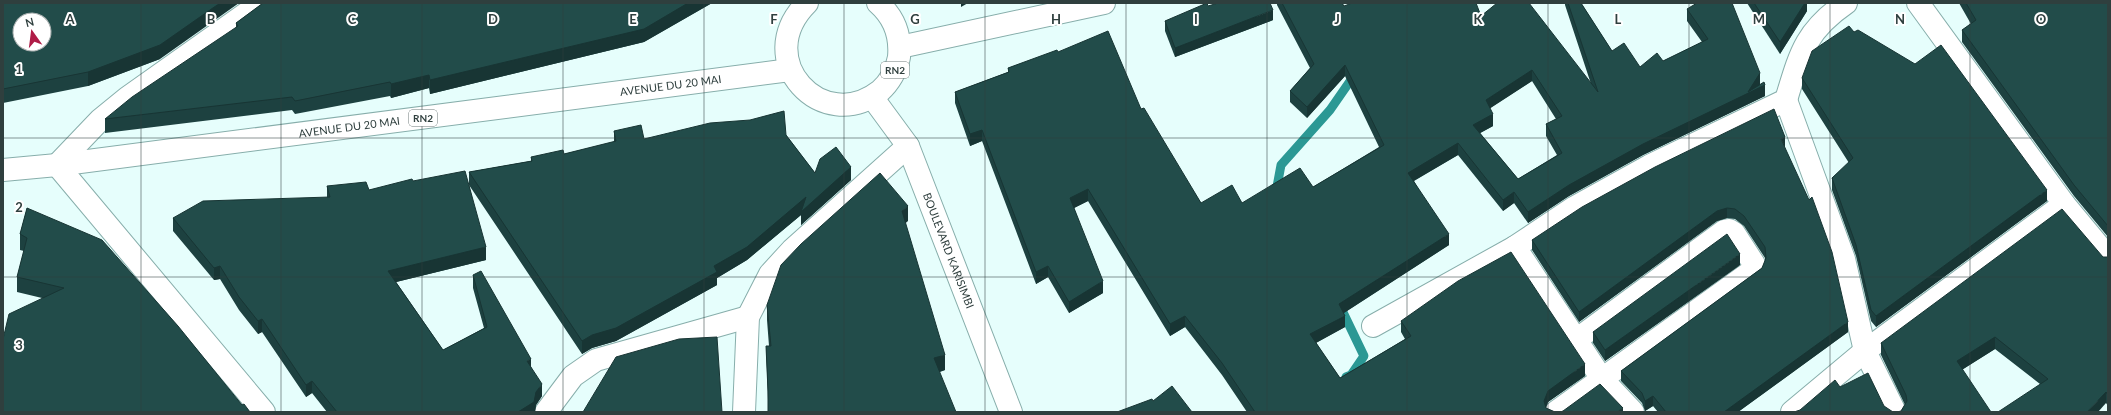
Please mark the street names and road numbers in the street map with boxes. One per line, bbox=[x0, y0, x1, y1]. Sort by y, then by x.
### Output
road number: RN2 bbox=[881, 62, 909, 78]
street label: AVENUE DU 20 MAI bbox=[619, 72, 722, 98]
road number: RN2 bbox=[409, 110, 437, 126]
street label: AVENUE DU 20 MAI bbox=[298, 114, 401, 140]
street label: BOULEVARD KARISIMBI bbox=[921, 191, 977, 310]

